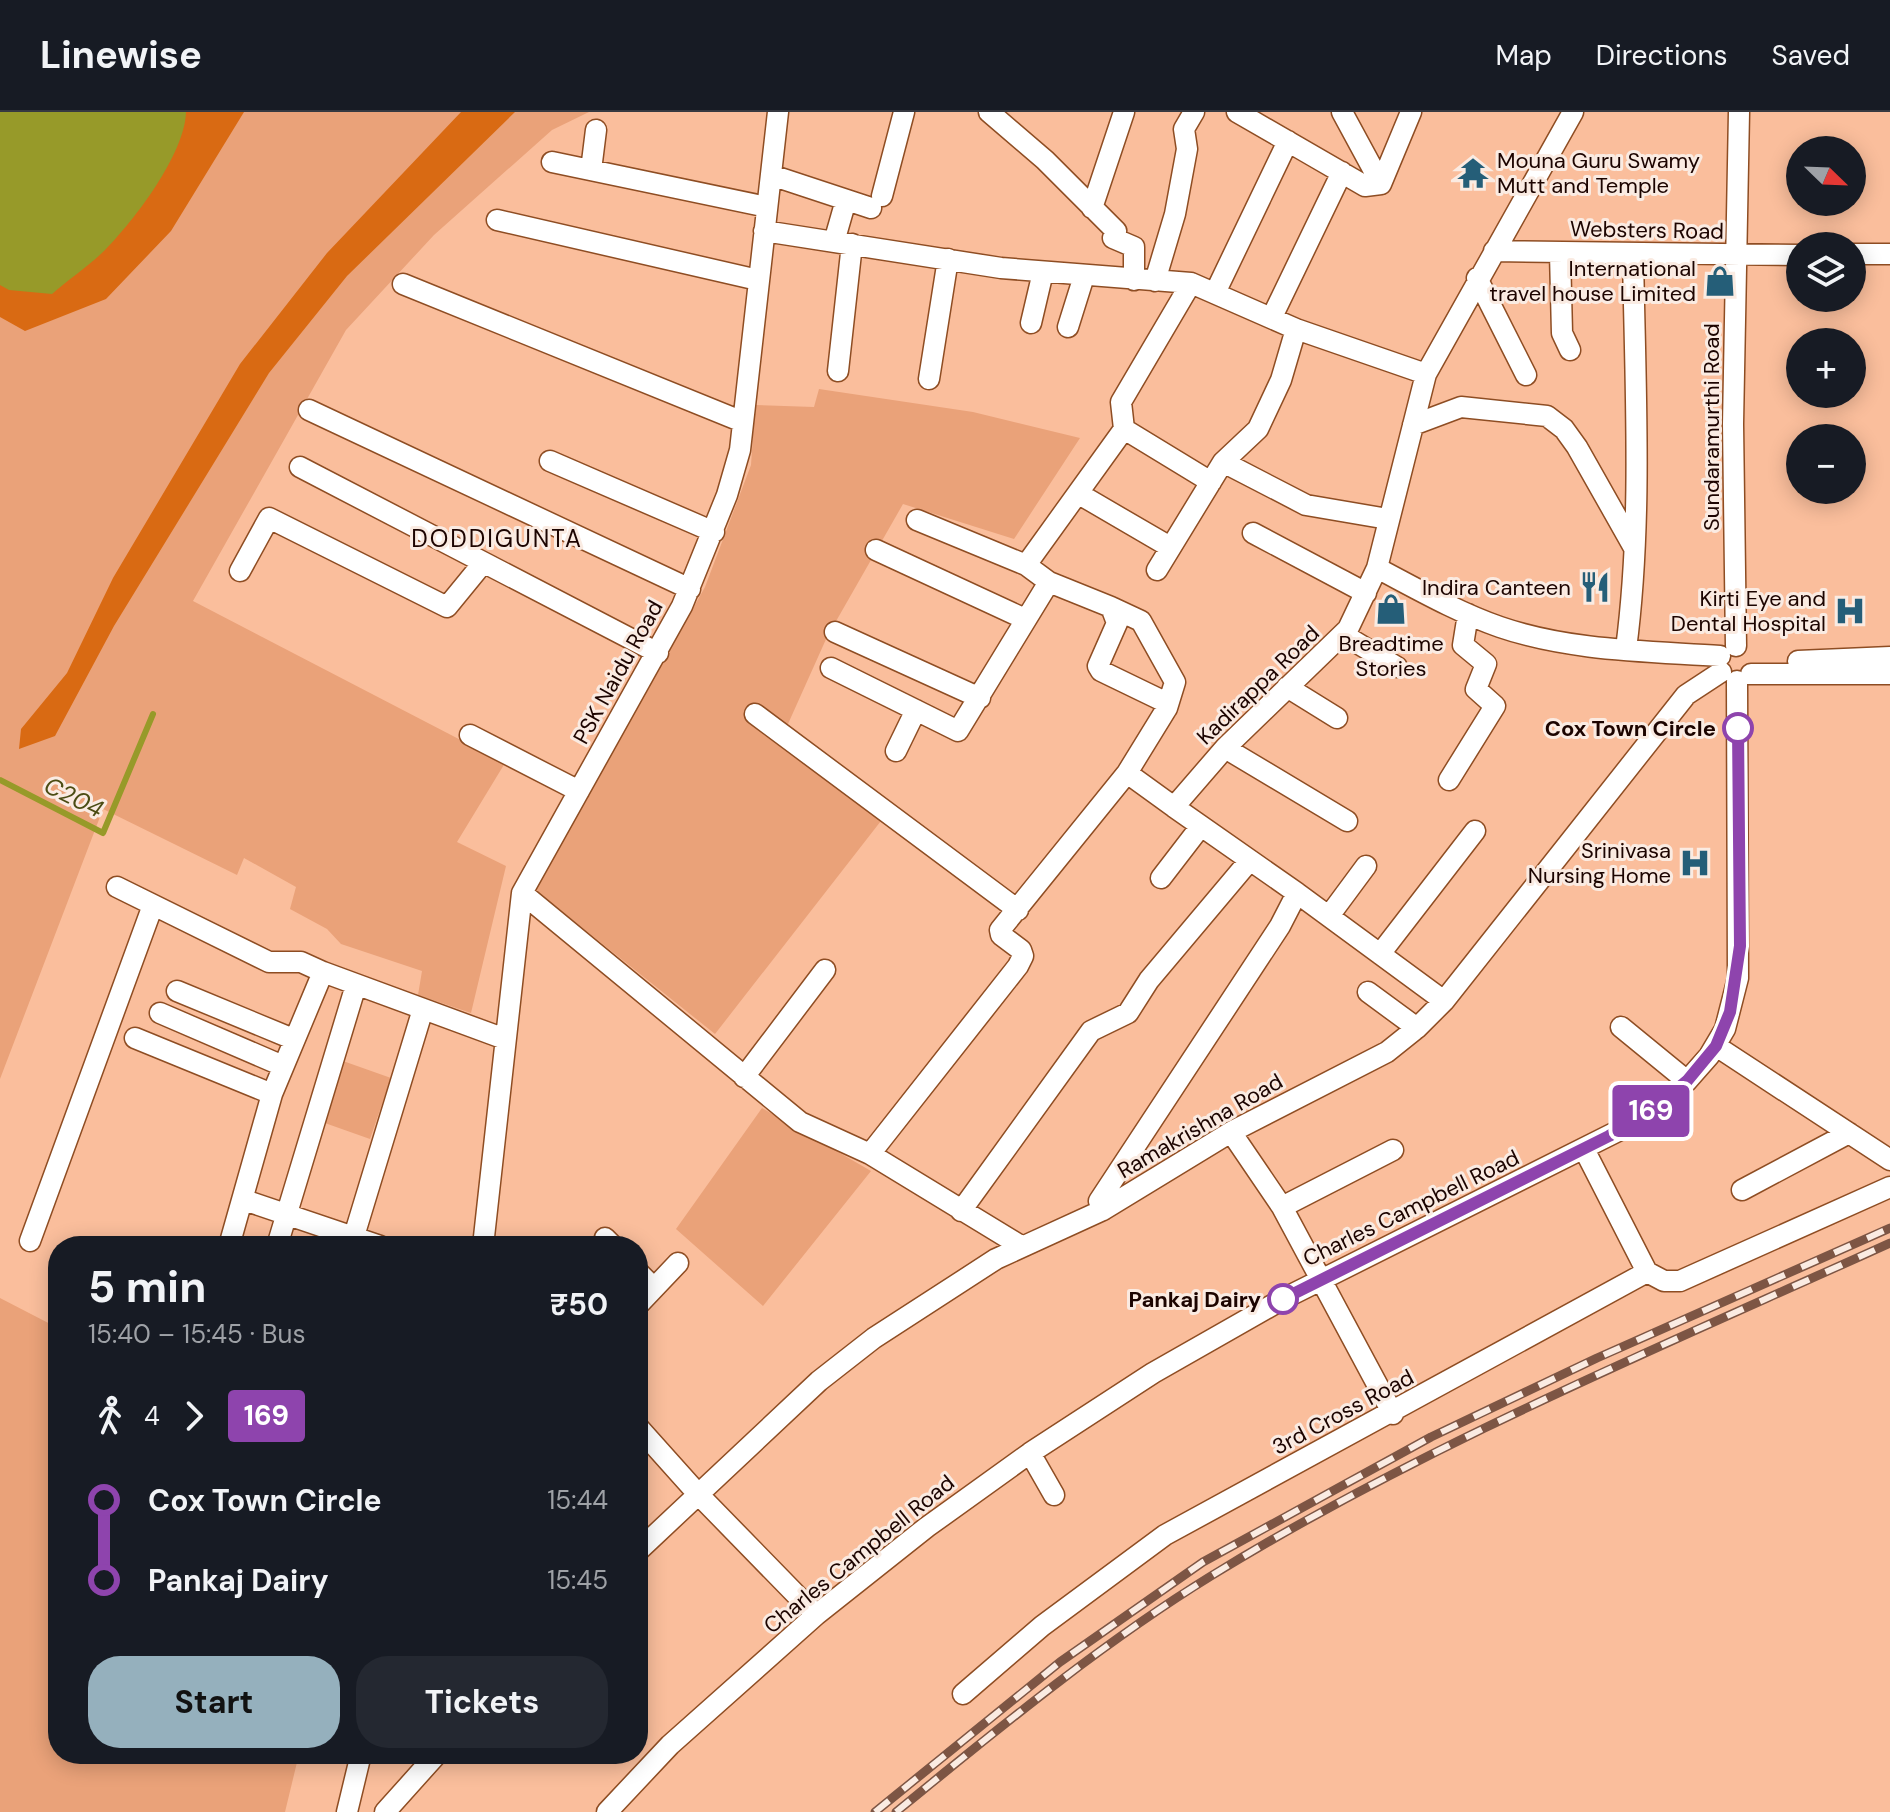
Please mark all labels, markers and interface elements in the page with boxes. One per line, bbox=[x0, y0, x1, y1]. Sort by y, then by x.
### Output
text: Linewise bbox=[40, 30, 202, 80]
text: Map bbox=[1495, 37, 1552, 74]
text: Directions bbox=[1596, 37, 1728, 74]
text: Saved bbox=[1772, 37, 1850, 74]
north arrow bbox=[1786, 136, 1866, 216]
map controls bbox=[1786, 136, 1866, 504]
place label: Mouna Guru Swamy Mutt and Temple bbox=[1497, 146, 1700, 200]
temple icon: Mouna Guru Swamy Mutt and Temple bbox=[1456, 156, 1490, 190]
street label: Websters Road bbox=[1570, 214, 1724, 246]
button: layers bbox=[1786, 232, 1866, 312]
place label: International travel house Limited bbox=[1489, 254, 1696, 308]
shop icon: International travel house Limited bbox=[1703, 264, 1737, 298]
street label: Sundaramurthi Road bbox=[1697, 323, 1726, 531]
button: + bbox=[1786, 328, 1866, 408]
button: − bbox=[1786, 424, 1866, 504]
district label: DODDIGUNTA bbox=[411, 523, 583, 554]
restaurant icon: Indira Canteen bbox=[1578, 570, 1612, 604]
place label: Indira Canteen bbox=[1422, 573, 1571, 602]
place label: Kirti Eye and Dental Hospital bbox=[1671, 584, 1826, 638]
shop icon: Breadtime Stories bbox=[1374, 592, 1408, 626]
hospital icon: Kirti Eye and Dental Hospital bbox=[1833, 594, 1867, 628]
street label: PSK Naidu Road bbox=[566, 595, 670, 749]
street label: Kadirappa Road bbox=[1190, 619, 1326, 751]
place label: Breadtime Stories bbox=[1338, 629, 1444, 683]
marker: Cox Town Circle bbox=[1723, 713, 1753, 743]
place label: Cox Town Circle bbox=[1545, 714, 1716, 743]
water label: C204 bbox=[39, 769, 109, 825]
place label: Srinivasa Nursing Home bbox=[1528, 836, 1671, 890]
hospital icon: Srinivasa Nursing Home bbox=[1678, 846, 1712, 880]
street label: Ramakrishna Road bbox=[1112, 1067, 1288, 1185]
line badge: 169 bbox=[1605, 1085, 1697, 1137]
text: 169 bbox=[1628, 1092, 1674, 1129]
street label: Charles Campbell Road bbox=[1298, 1143, 1524, 1273]
text: 5 min bbox=[88, 1258, 206, 1316]
marker: Pankaj Dairy bbox=[1268, 1284, 1298, 1314]
text: ₹50 bbox=[550, 1285, 608, 1324]
place label: Pankaj Dairy bbox=[1129, 1285, 1261, 1314]
text: 15:40 – 15:45 · Bus bbox=[88, 1317, 306, 1351]
street label: 3rd Cross Road bbox=[1267, 1363, 1419, 1461]
icon: walk bbox=[88, 1394, 132, 1438]
icon: forward bbox=[172, 1394, 216, 1438]
text: 169 bbox=[244, 1397, 289, 1434]
text: 4 bbox=[144, 1399, 160, 1433]
street label: Charles Campbell Road bbox=[758, 1468, 960, 1640]
text: Cox Town Circle bbox=[148, 1481, 382, 1520]
text: 15:44 bbox=[547, 1483, 608, 1517]
text: Pankaj Dairy bbox=[148, 1561, 329, 1600]
text: 15:45 bbox=[547, 1563, 608, 1597]
button: Start bbox=[88, 1656, 340, 1748]
button: Tickets bbox=[356, 1656, 608, 1748]

